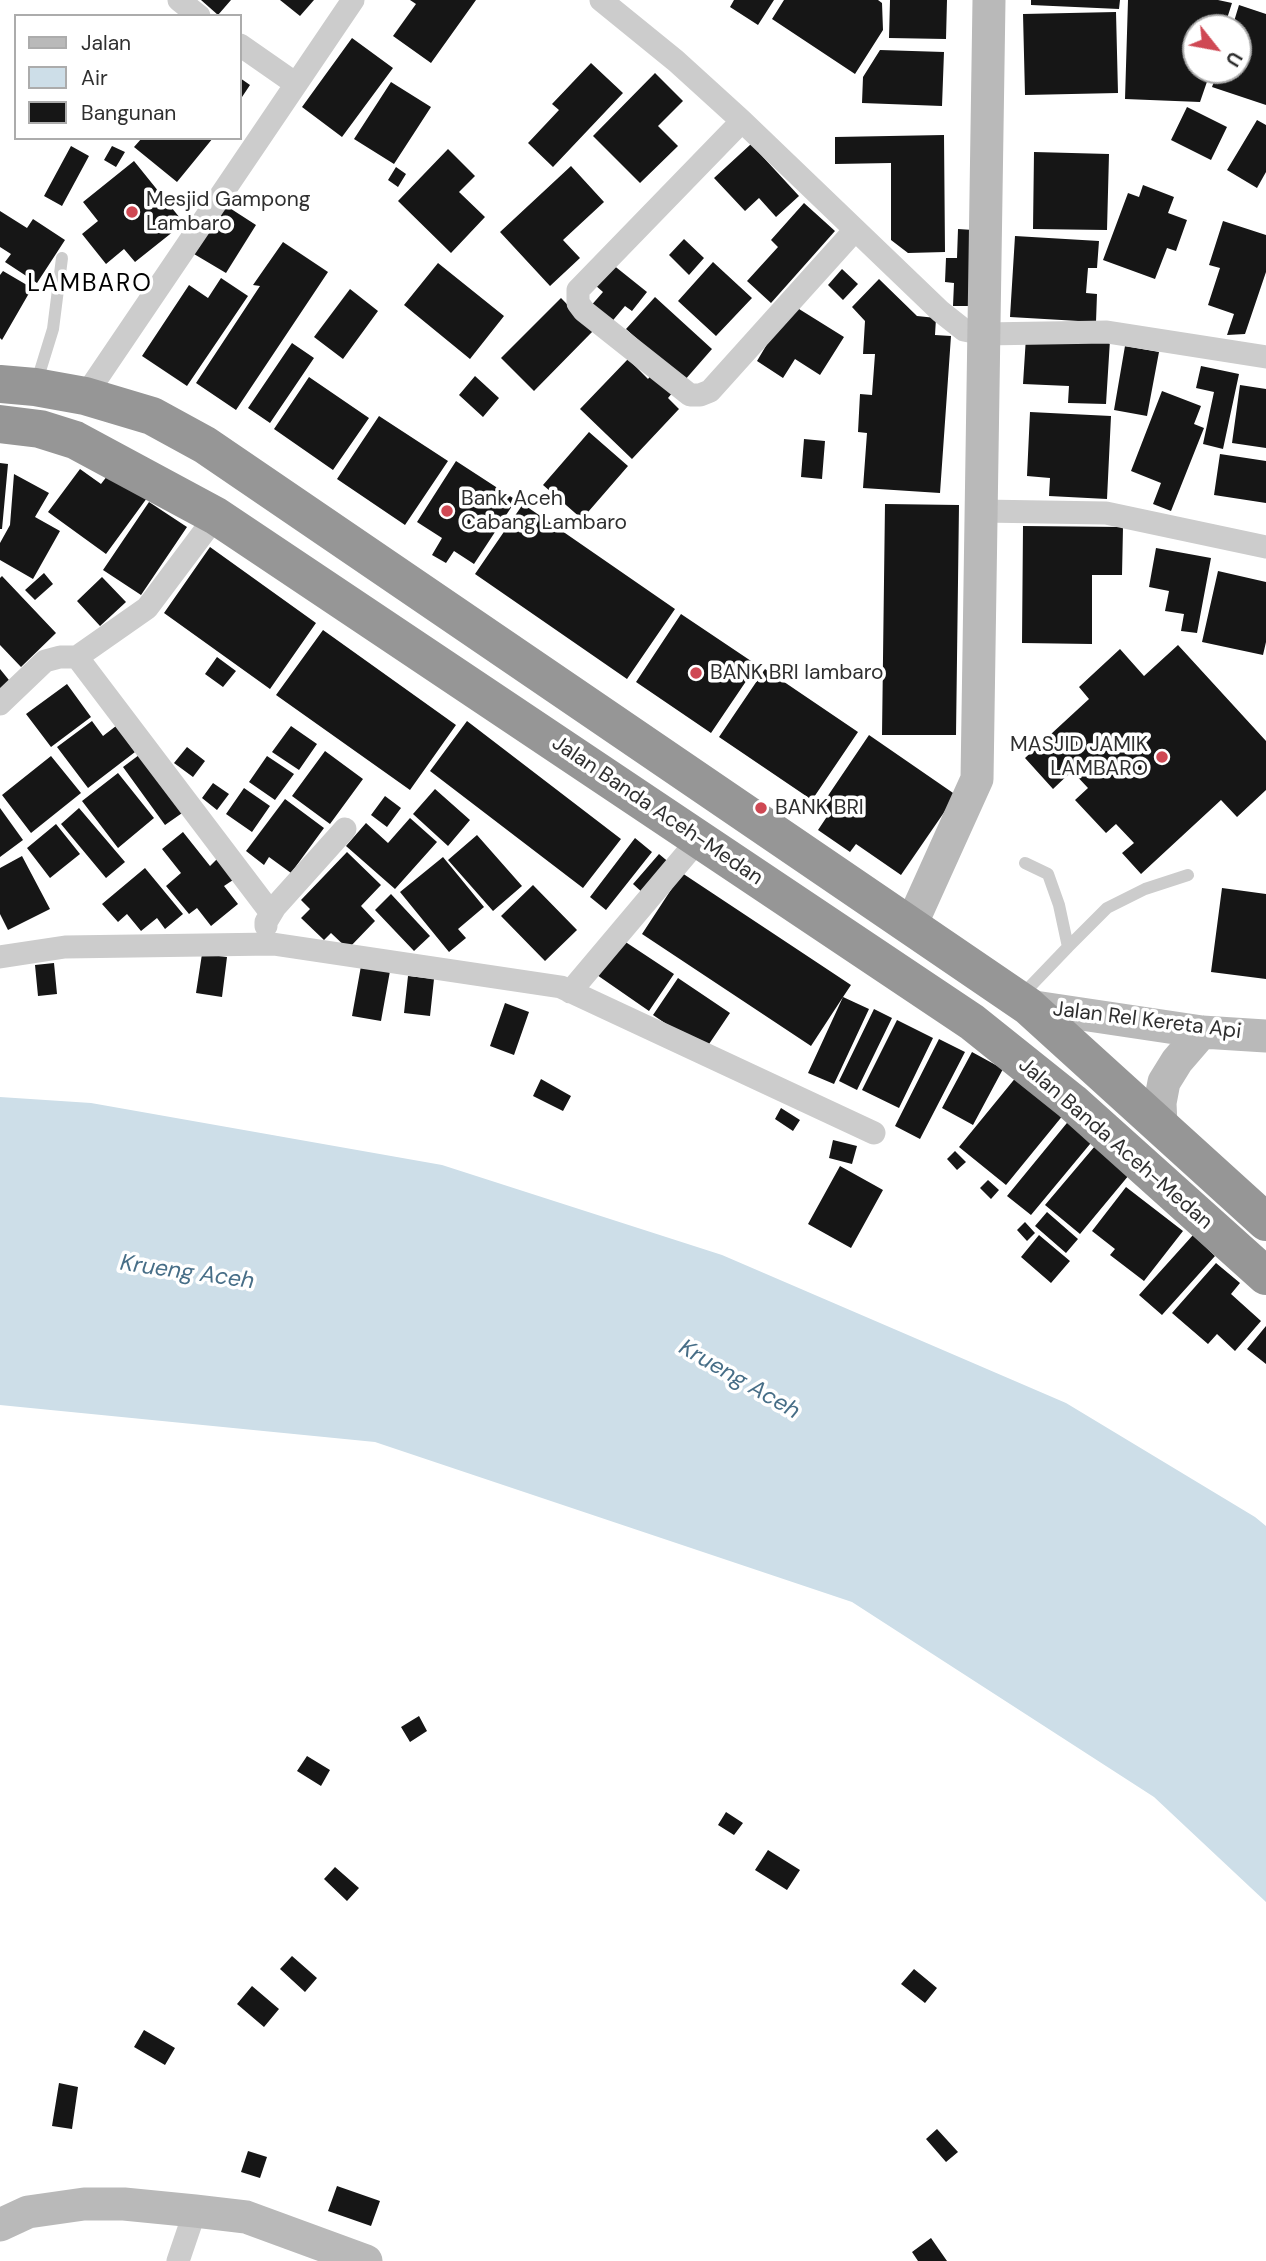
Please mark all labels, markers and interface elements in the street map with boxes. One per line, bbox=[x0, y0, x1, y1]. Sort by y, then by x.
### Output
legend bbox=[14, 14, 242, 140]
north arrow bbox=[1182, 14, 1252, 84]
text: Jalan bbox=[81, 29, 131, 57]
text: U bbox=[1220, 47, 1248, 71]
text: Air bbox=[81, 64, 108, 92]
text: Bangunan bbox=[81, 99, 176, 127]
place label: Mesjid Gampong Lambaro bbox=[146, 187, 310, 237]
marker: Mesjid Gampong Lambaro bbox=[124, 204, 140, 220]
district label: LAMBARO bbox=[28, 271, 152, 299]
place label: Bank Aceh Cabang Lambaro bbox=[461, 486, 627, 536]
marker: Bank Aceh Cabang Lambaro bbox=[439, 503, 455, 519]
place label: BANK BRI lambaro bbox=[710, 660, 884, 686]
marker: BANK BRI lambaro bbox=[688, 665, 704, 681]
street label: Jalan Banda Aceh-Medan bbox=[547, 731, 767, 891]
place label: MASJID JAMIK LAMBARO bbox=[1010, 732, 1148, 782]
marker: MASJID JAMIK LAMBARO bbox=[1154, 749, 1170, 765]
place label: BANK BRI bbox=[775, 795, 864, 821]
marker: BANK BRI bbox=[753, 800, 769, 816]
street label: Jalan Rel Kereta Api bbox=[1051, 997, 1243, 1045]
street label: Jalan Banda Aceh-Medan bbox=[1013, 1053, 1217, 1235]
water label: Krueng Aceh bbox=[118, 1250, 256, 1296]
water label: Krueng Aceh bbox=[674, 1334, 804, 1426]

